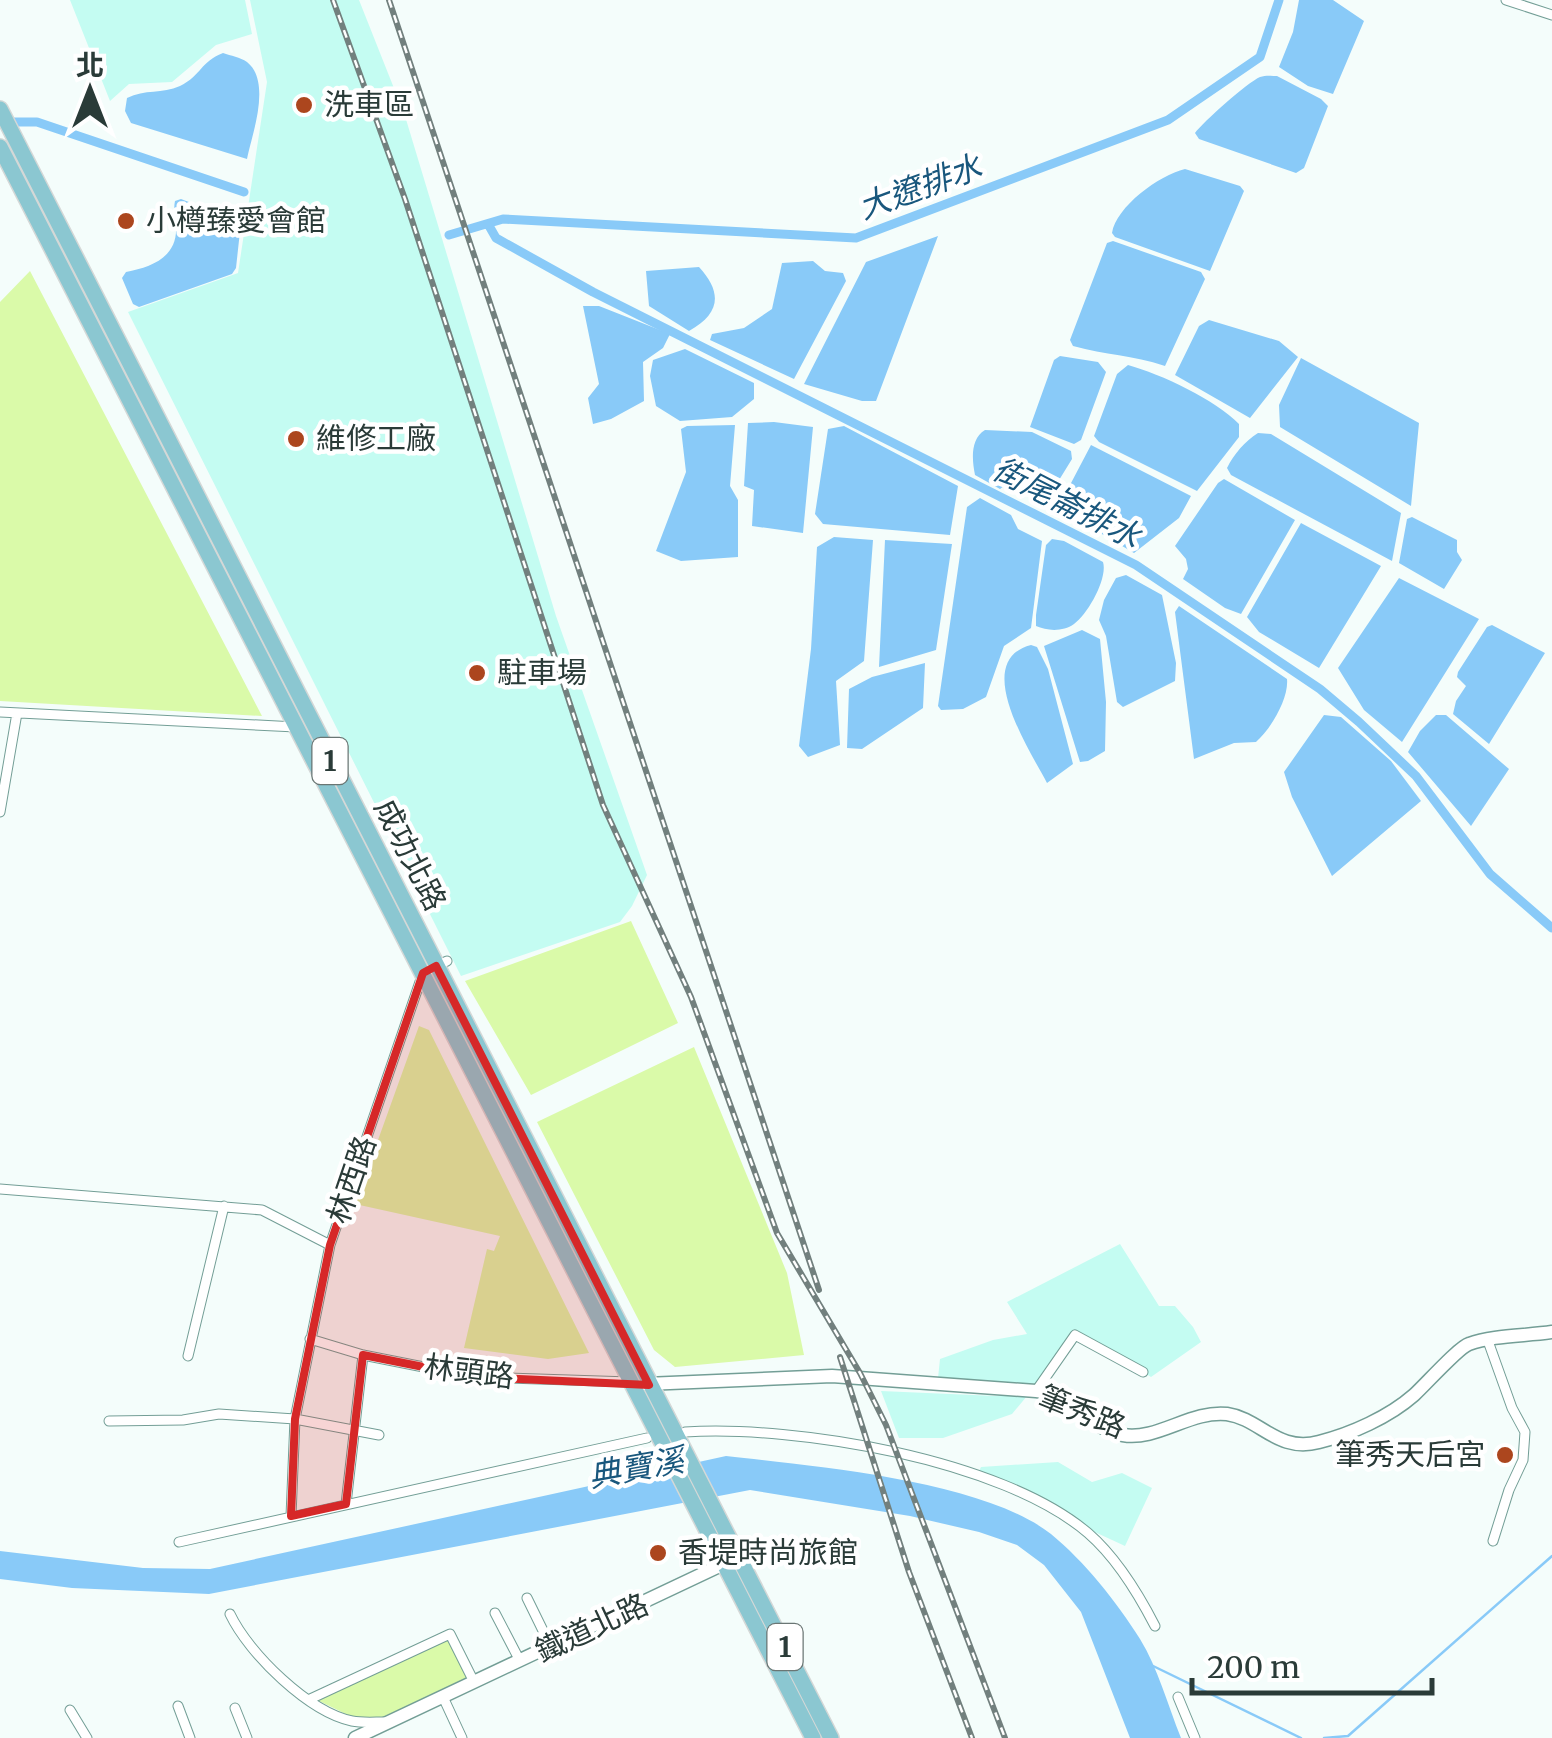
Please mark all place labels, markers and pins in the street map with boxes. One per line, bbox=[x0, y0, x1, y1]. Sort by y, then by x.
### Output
place label: 洗車區 bbox=[324, 85, 414, 123]
marker: 洗車區 bbox=[293, 94, 315, 116]
place label: 小樽臻愛會館 bbox=[146, 201, 326, 239]
marker: 小樽臻愛會館 bbox=[115, 210, 137, 232]
place label: 維修工廠 bbox=[316, 419, 436, 457]
marker: 維修工廠 bbox=[285, 428, 307, 450]
place label: 駐車場 bbox=[497, 653, 587, 691]
marker: 駐車場 bbox=[466, 662, 488, 684]
place label: 筆秀天后宮 bbox=[1335, 1435, 1485, 1473]
marker: 筆秀天后宮 bbox=[1494, 1444, 1516, 1466]
place label: 香堤時尚旅館 bbox=[678, 1533, 858, 1571]
marker: 香堤時尚旅館 bbox=[647, 1542, 669, 1564]

